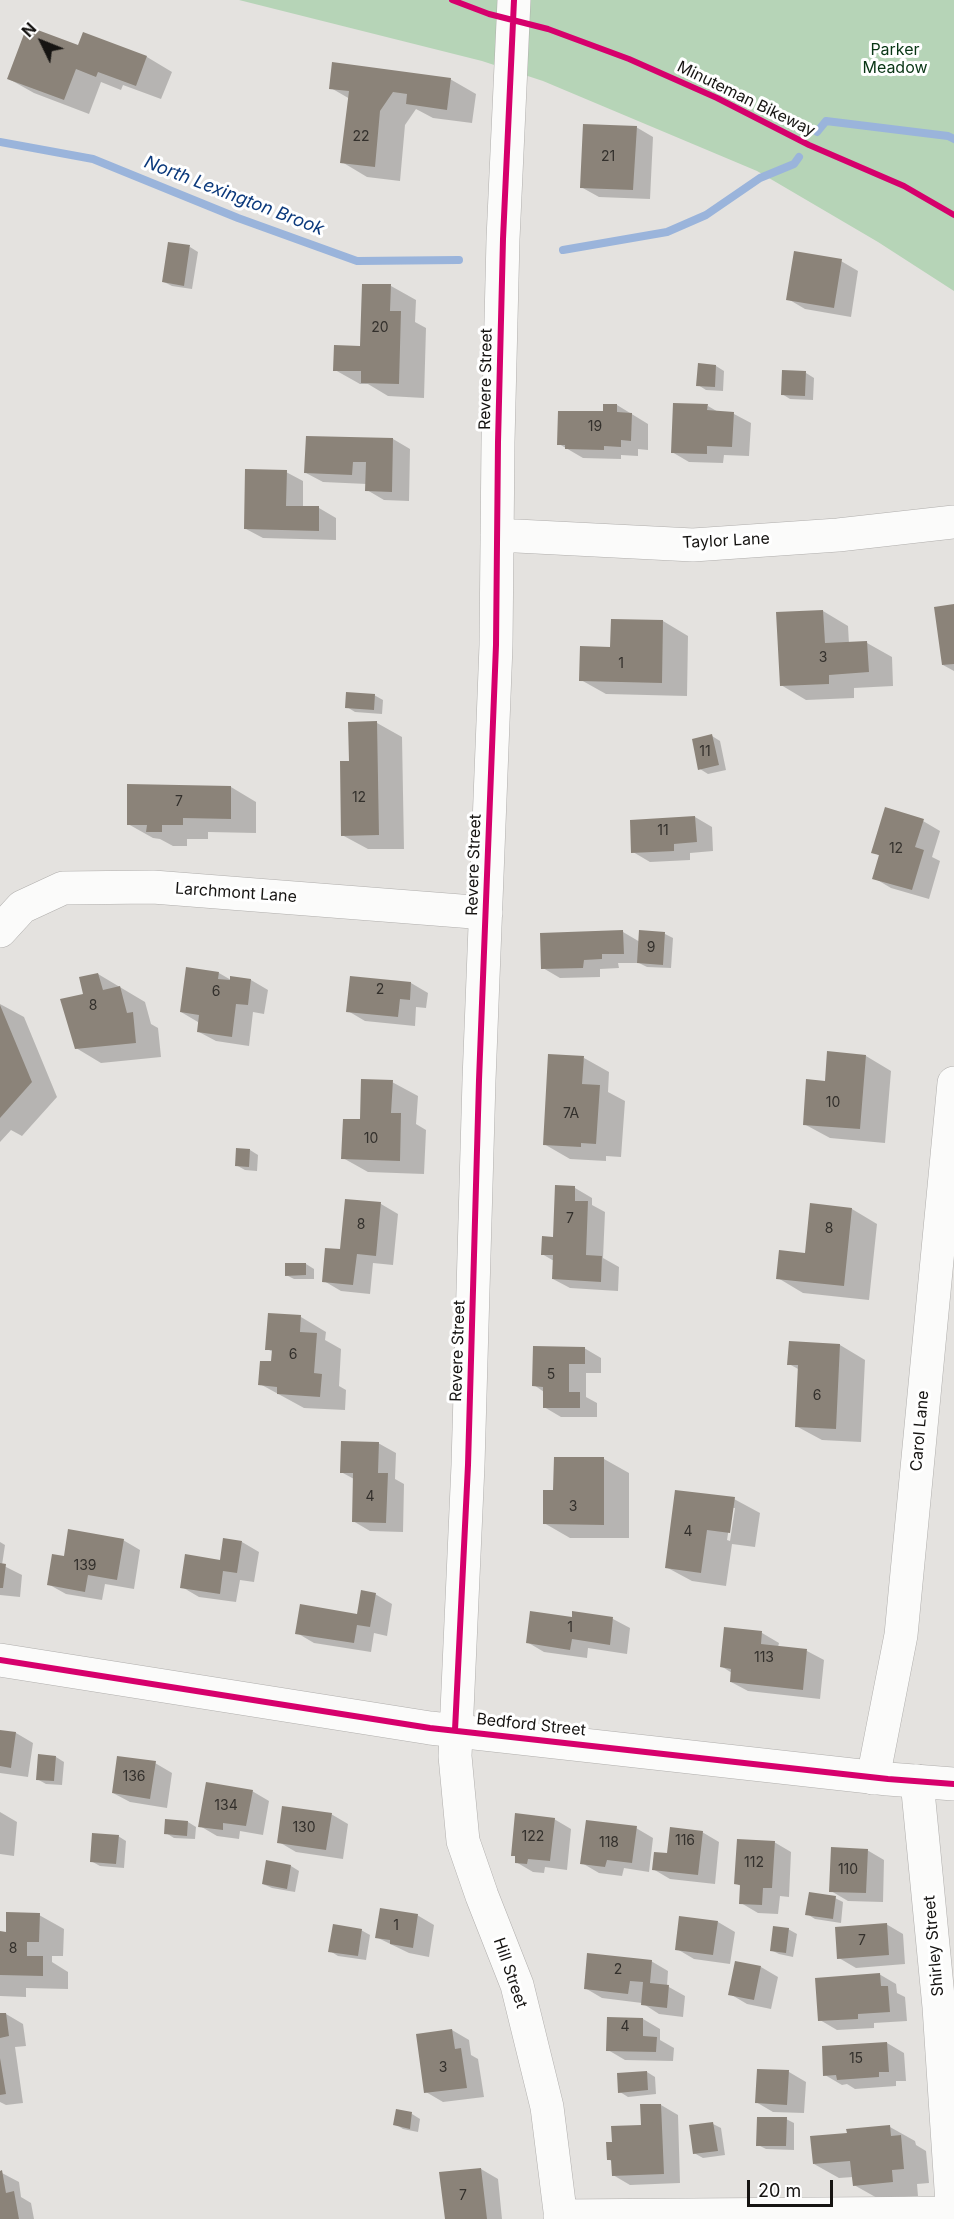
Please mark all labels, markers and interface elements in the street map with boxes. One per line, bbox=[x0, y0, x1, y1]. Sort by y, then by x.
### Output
north arrow bbox=[12, 12, 72, 72]
text: N bbox=[17, 18, 40, 41]
park label: Parker Meadow bbox=[862, 40, 928, 78]
street label: Minuteman Bikeway bbox=[674, 57, 818, 141]
house number: 22 bbox=[352, 129, 370, 145]
house number: 21 bbox=[601, 149, 615, 165]
water label: North Lexington Brook bbox=[141, 152, 327, 240]
house number: 20 bbox=[371, 320, 389, 336]
street label: Revere Street bbox=[476, 328, 496, 430]
house number: 19 bbox=[588, 419, 602, 435]
street label: Taylor Lane bbox=[682, 529, 770, 553]
house number: 3 bbox=[819, 650, 827, 666]
house number: 1 bbox=[618, 656, 624, 672]
house number: 11 bbox=[699, 744, 711, 760]
house number: 12 bbox=[352, 790, 366, 806]
house number: 7 bbox=[175, 794, 183, 810]
street label: Revere Street bbox=[463, 814, 485, 916]
house number: 11 bbox=[657, 823, 669, 839]
house number: 12 bbox=[889, 841, 903, 857]
street label: Larchmont Lane bbox=[174, 879, 298, 907]
house number: 9 bbox=[647, 940, 655, 956]
house number: 2 bbox=[376, 982, 384, 998]
house number: 6 bbox=[212, 984, 220, 1000]
house number: 8 bbox=[89, 998, 97, 1014]
house number: 10 bbox=[826, 1095, 840, 1111]
house number: 7A bbox=[563, 1106, 579, 1122]
house number: 10 bbox=[364, 1131, 378, 1147]
house number: 7 bbox=[566, 1211, 574, 1227]
house number: 8 bbox=[357, 1217, 365, 1233]
house number: 8 bbox=[825, 1221, 833, 1237]
street label: Revere Street bbox=[447, 1300, 469, 1402]
house number: 6 bbox=[289, 1347, 297, 1363]
house number: 5 bbox=[547, 1367, 555, 1383]
house number: 6 bbox=[813, 1388, 821, 1404]
street label: Carol Lane bbox=[907, 1390, 933, 1472]
house number: 4 bbox=[365, 1489, 375, 1505]
house number: 3 bbox=[569, 1499, 577, 1515]
house number: 4 bbox=[683, 1524, 693, 1540]
house number: 139 bbox=[73, 1558, 97, 1574]
house number: 1 bbox=[567, 1620, 573, 1636]
house number: 113 bbox=[754, 1650, 774, 1666]
street label: Bedford Street bbox=[475, 1710, 587, 1740]
house number: 136 bbox=[122, 1769, 146, 1785]
house number: 134 bbox=[214, 1798, 238, 1814]
house number: 130 bbox=[292, 1820, 316, 1836]
house number: 122 bbox=[522, 1829, 544, 1845]
house number: 116 bbox=[675, 1833, 695, 1849]
house number: 118 bbox=[599, 1835, 619, 1851]
house number: 112 bbox=[744, 1855, 764, 1871]
house number: 110 bbox=[838, 1862, 858, 1878]
street label: Shirley Street bbox=[920, 1895, 948, 1997]
house number: 1 bbox=[393, 1918, 399, 1934]
house number: 7 bbox=[858, 1933, 866, 1949]
street label: Hill Street bbox=[489, 1935, 531, 2011]
house number: 8 bbox=[9, 1941, 17, 1957]
house number: 2 bbox=[614, 1962, 622, 1978]
house number: 4 bbox=[620, 2019, 630, 2035]
house number: 15 bbox=[849, 2051, 863, 2067]
house number: 3 bbox=[439, 2060, 447, 2076]
scale bar bbox=[750, 2168, 836, 2206]
text: 20 m bbox=[758, 2180, 801, 2201]
house number: 7 bbox=[459, 2188, 467, 2204]

